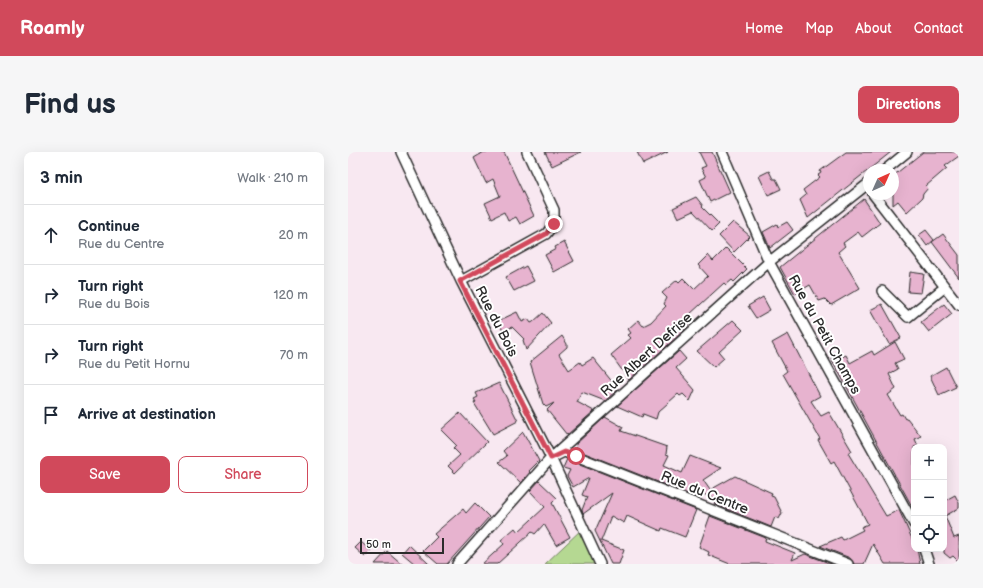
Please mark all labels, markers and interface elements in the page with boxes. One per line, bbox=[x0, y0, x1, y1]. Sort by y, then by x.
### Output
text: Roamly bbox=[20, 17, 84, 40]
text: Home bbox=[745, 20, 783, 37]
text: Map bbox=[805, 20, 833, 37]
text: About bbox=[855, 20, 892, 37]
text: Contact bbox=[914, 20, 963, 37]
button: Directions bbox=[858, 86, 959, 123]
text: Find us bbox=[24, 88, 116, 121]
north arrow bbox=[863, 164, 899, 200]
text: 3 min bbox=[40, 168, 83, 188]
text: Walk · 210 m bbox=[237, 170, 308, 186]
route end bbox=[545, 215, 563, 233]
text: Continue bbox=[78, 217, 140, 236]
icon: ahead bbox=[40, 224, 62, 246]
text: 20 m bbox=[278, 227, 308, 243]
text: Rue du Centre bbox=[78, 236, 164, 252]
street label: Rue du Petit Champs bbox=[785, 272, 864, 397]
text: Turn right bbox=[78, 277, 143, 296]
street label: Rue du Bois bbox=[471, 283, 522, 360]
icon: right bbox=[40, 284, 62, 306]
text: 120 m bbox=[273, 287, 308, 303]
text: Rue du Bois bbox=[78, 296, 150, 312]
street label: Rue Albert Defrise bbox=[597, 309, 696, 400]
text: Turn right bbox=[78, 337, 143, 356]
icon: right bbox=[40, 344, 62, 366]
text: 70 m bbox=[280, 347, 308, 363]
text: Rue du Petit Hornu bbox=[78, 356, 190, 372]
icon: arrive bbox=[40, 404, 62, 426]
text: Arrive at destination bbox=[78, 405, 216, 424]
map controls bbox=[911, 444, 947, 552]
button: + bbox=[911, 444, 947, 480]
route start bbox=[567, 447, 585, 465]
button: Save bbox=[40, 456, 170, 493]
button: Share bbox=[178, 456, 308, 493]
street label: Rue du Centre bbox=[659, 467, 751, 518]
button: − bbox=[911, 480, 947, 516]
button: locate bbox=[911, 516, 947, 552]
scale bar bbox=[360, 536, 444, 555]
text: 50 m bbox=[366, 538, 391, 551]

